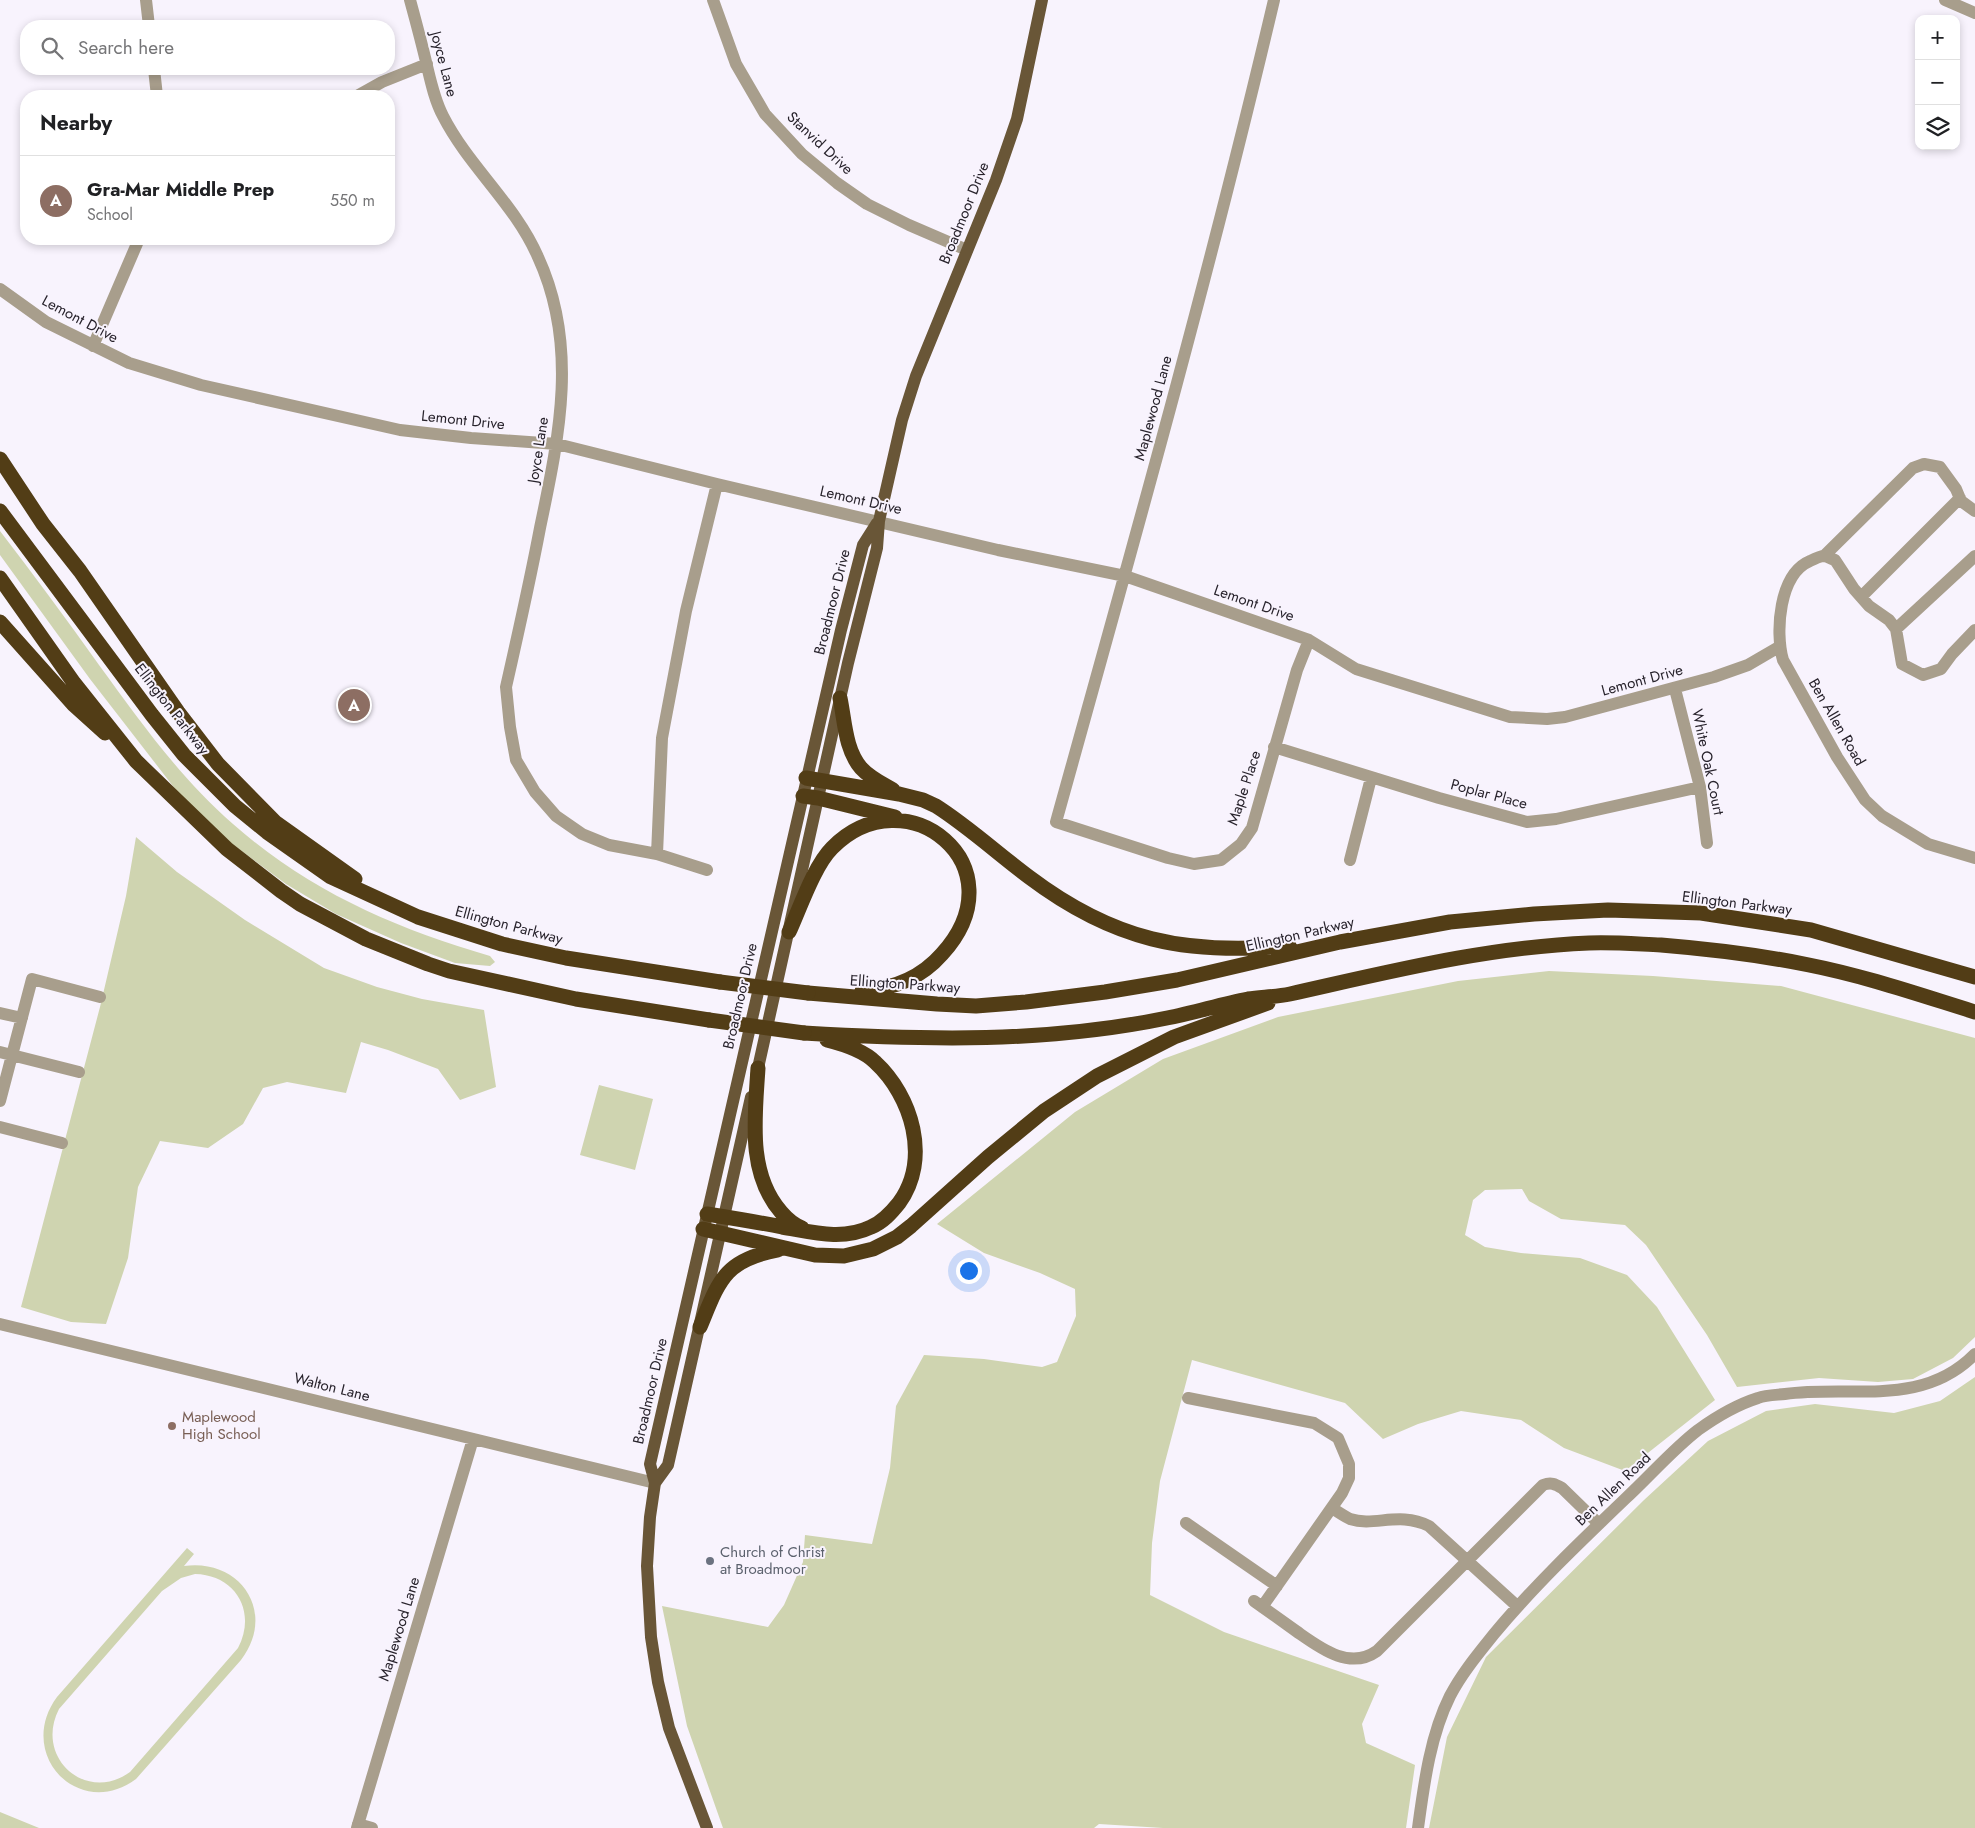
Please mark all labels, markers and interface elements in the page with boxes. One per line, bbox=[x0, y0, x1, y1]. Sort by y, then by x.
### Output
map controls bbox=[1915, 15, 1960, 150]
button: + bbox=[1915, 15, 1960, 60]
search box bbox=[20, 20, 395, 75]
street label: Joyce Lane bbox=[424, 27, 463, 99]
icon: search bbox=[38, 34, 66, 62]
text: Search here bbox=[78, 34, 174, 61]
button: − bbox=[1915, 60, 1960, 105]
button: layers bbox=[1915, 105, 1960, 150]
street label: Stanvid Drive bbox=[782, 106, 858, 180]
text: Nearby bbox=[40, 108, 112, 138]
street label: Broadmoor Drive bbox=[934, 158, 995, 267]
text: Gra-Mar Middle Prep bbox=[87, 176, 274, 203]
text: A bbox=[50, 189, 62, 212]
text: 550 m bbox=[330, 189, 375, 212]
text: School bbox=[87, 203, 133, 226]
street label: Lemont Drive bbox=[38, 290, 122, 348]
street label: Maplewood Lane bbox=[1128, 353, 1178, 463]
street label: Lemont Drive bbox=[420, 405, 506, 435]
street label: Joyce Lane bbox=[522, 415, 554, 487]
street label: Lemont Drive bbox=[818, 480, 905, 520]
street label: Broadmoor Drive bbox=[808, 547, 856, 657]
street label: Lemont Drive bbox=[1211, 579, 1297, 627]
street label: Lemont Drive bbox=[1599, 658, 1686, 701]
street label: Ellington Parkway bbox=[129, 659, 215, 760]
street label: Ben Allen Road bbox=[1803, 674, 1871, 770]
pin: A bbox=[338, 686, 370, 724]
street label: White Oak Court bbox=[1686, 707, 1730, 817]
street label: Maple Place bbox=[1222, 748, 1267, 828]
street label: Poplar Place bbox=[1448, 773, 1530, 815]
street label: Ellington Parkway bbox=[1681, 885, 1794, 921]
street label: Ellington Parkway bbox=[453, 900, 566, 950]
street label: Ellington Parkway bbox=[1244, 911, 1357, 957]
street label: Broadmoor Drive bbox=[717, 940, 763, 1051]
street label: Ellington Parkway bbox=[849, 969, 961, 999]
your location bbox=[956, 1258, 982, 1284]
street label: Broadmoor Drive bbox=[627, 1335, 673, 1446]
street label: Walton Lane bbox=[292, 1367, 373, 1407]
place label: Maplewood High School bbox=[182, 1406, 261, 1445]
marker: Maplewood High School bbox=[166, 1420, 178, 1432]
street label: Ben Allen Road bbox=[1570, 1447, 1656, 1531]
place label: Church of Christ at Broadmoor bbox=[720, 1541, 825, 1580]
marker: Church of Christ at Broadmoor bbox=[704, 1555, 716, 1567]
street label: Maplewood Lane bbox=[373, 1574, 425, 1684]

